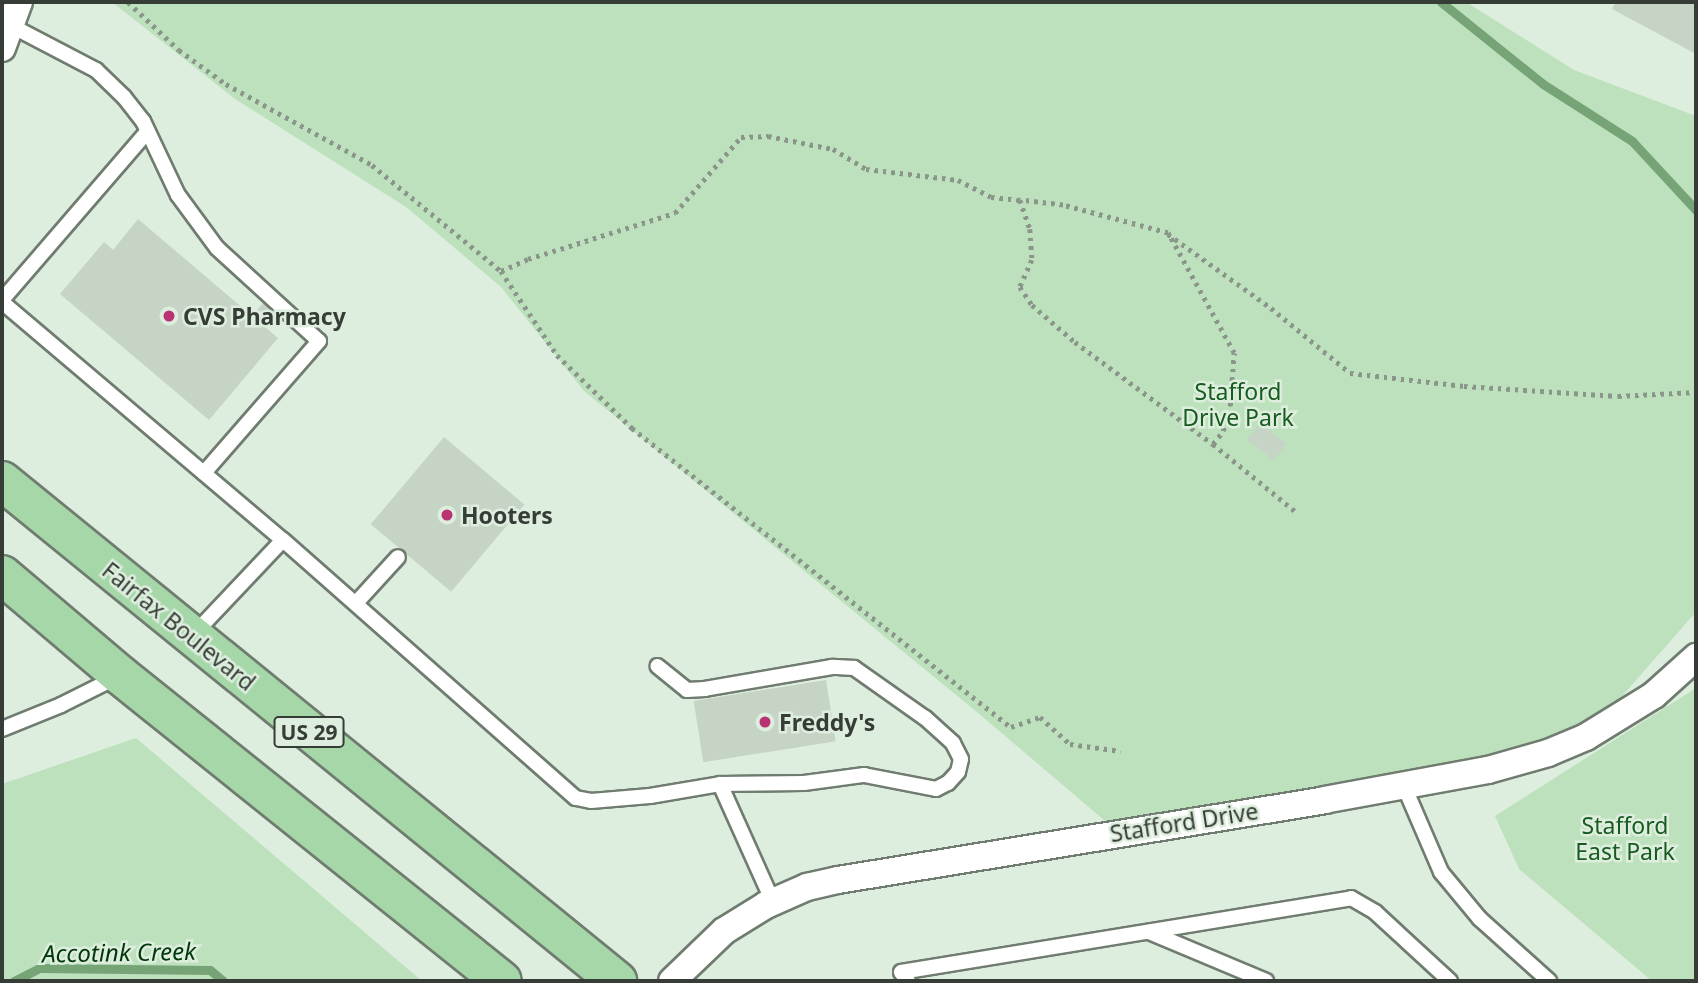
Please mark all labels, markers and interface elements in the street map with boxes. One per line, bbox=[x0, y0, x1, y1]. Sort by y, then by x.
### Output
place label: CVS Pharmacy bbox=[183, 302, 346, 330]
marker: CVS Pharmacy bbox=[161, 308, 177, 324]
park label: Stafford Drive Park bbox=[1182, 377, 1294, 431]
place label: Hooters bbox=[461, 501, 553, 529]
marker: Hooters bbox=[439, 507, 455, 523]
street label: Fairfax Boulevard bbox=[97, 556, 261, 696]
place label: Freddy's bbox=[779, 708, 875, 736]
road number: US 29 bbox=[272, 714, 346, 750]
marker: Freddy's bbox=[757, 714, 773, 730]
street label: Stafford Drive bbox=[1108, 797, 1260, 847]
park label: Stafford East Park bbox=[1575, 811, 1675, 865]
water label: Accotink Creek bbox=[42, 936, 196, 968]

